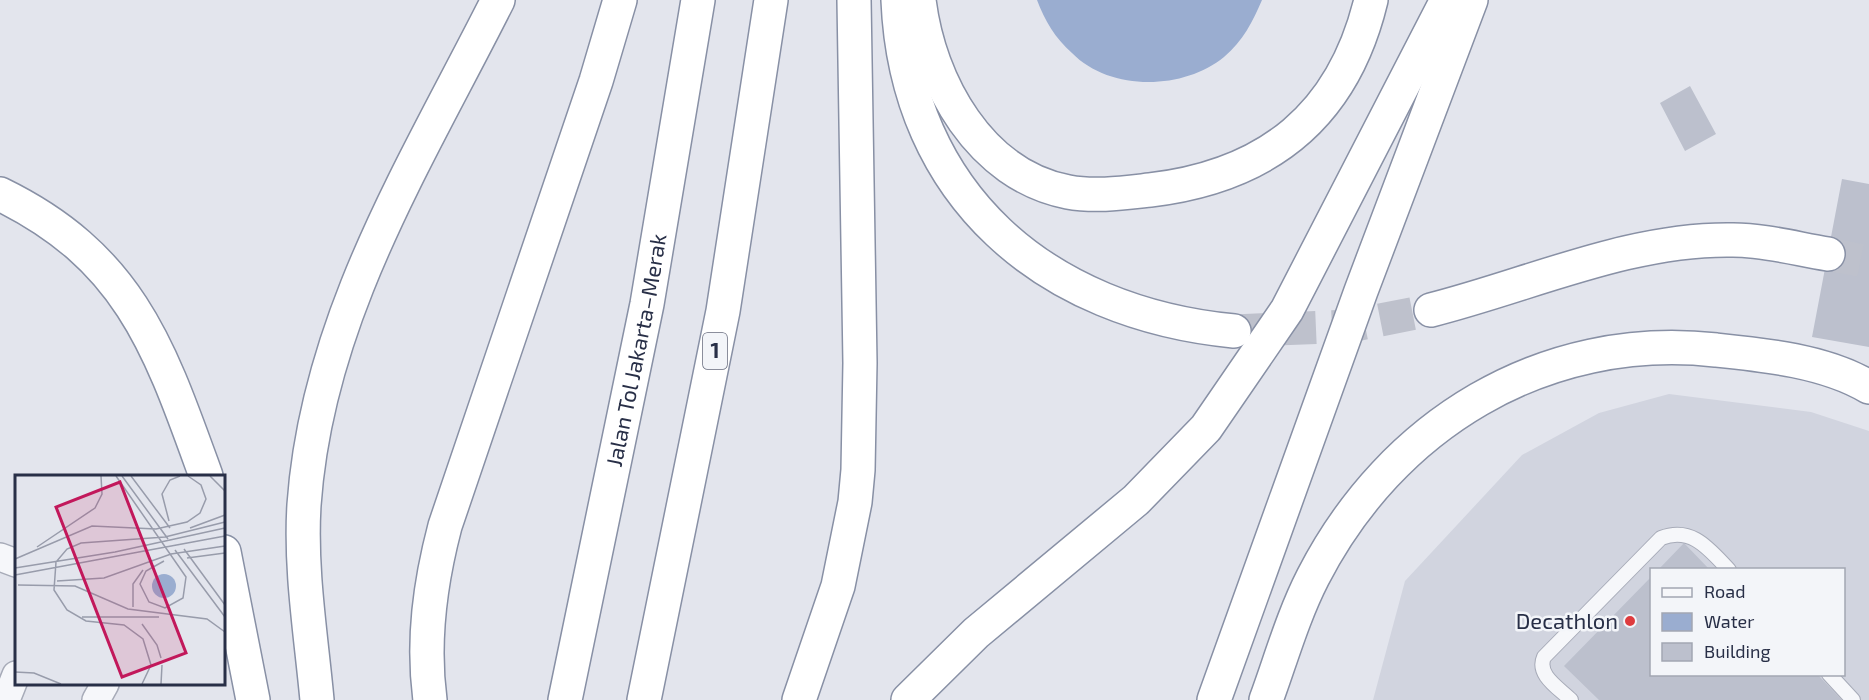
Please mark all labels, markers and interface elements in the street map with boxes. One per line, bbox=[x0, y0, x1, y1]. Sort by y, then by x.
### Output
street label: Jalan Tol Jakarta–Merak bbox=[600, 232, 671, 469]
road number: 1 bbox=[703, 333, 727, 369]
inset map bbox=[15, 475, 225, 685]
legend bbox=[1650, 568, 1845, 676]
text: Road bbox=[1704, 580, 1745, 602]
place label: Decathlon bbox=[1516, 607, 1618, 633]
text: Water bbox=[1704, 610, 1754, 632]
marker: Decathlon bbox=[1623, 614, 1637, 628]
text: Building bbox=[1704, 640, 1771, 662]

